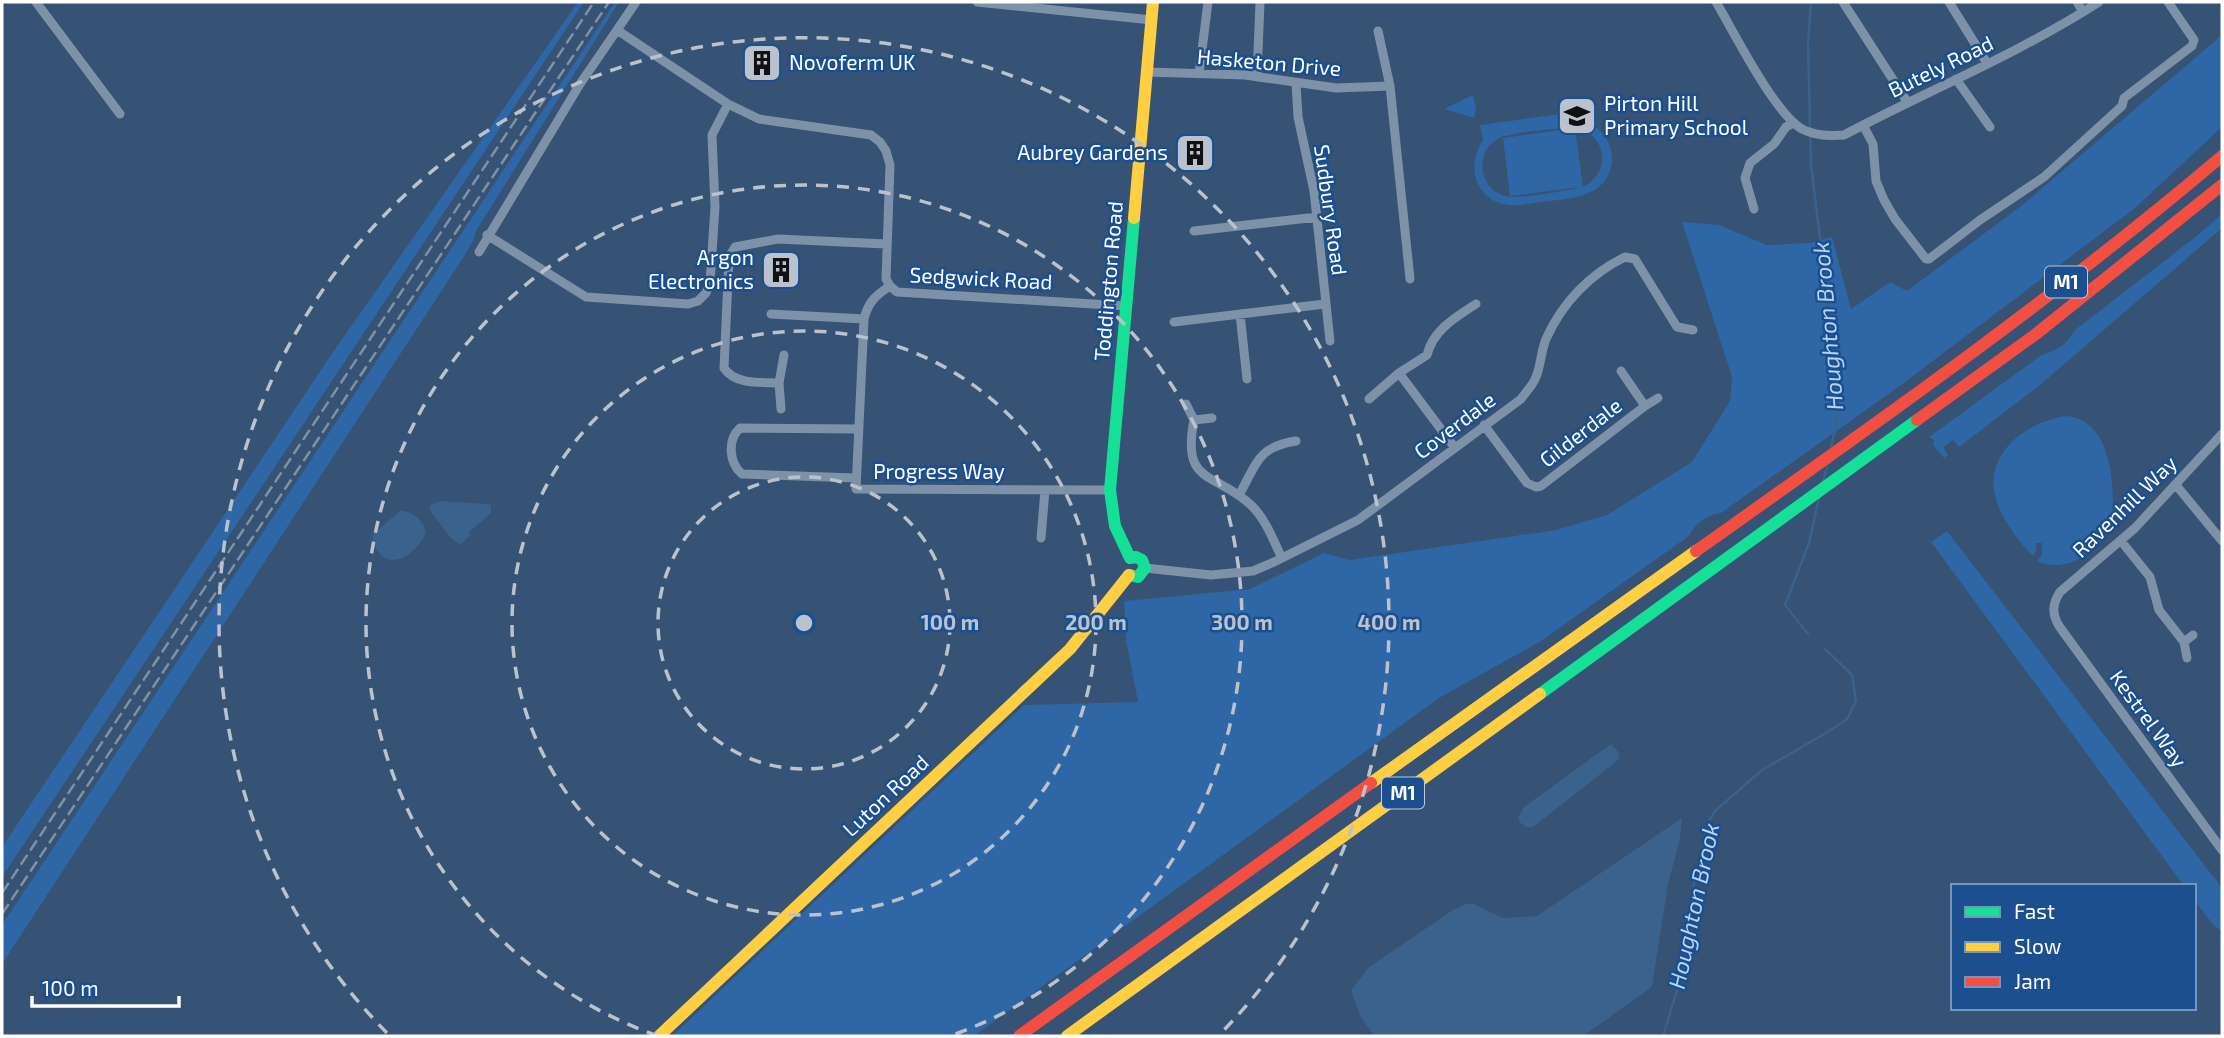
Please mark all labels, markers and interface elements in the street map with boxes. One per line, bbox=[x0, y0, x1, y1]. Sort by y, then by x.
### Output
street label: Butely Road bbox=[1884, 29, 1997, 102]
building icon: Novoferm UK bbox=[741, 42, 783, 84]
street label: Hasketon Drive bbox=[1196, 43, 1342, 80]
place label: Novoferm UK bbox=[789, 49, 916, 74]
place label: Pirton Hill Primary School bbox=[1604, 90, 1749, 139]
school or university icon: Pirton Hill Primary School bbox=[1556, 95, 1598, 137]
building icon: Aubrey Gardens bbox=[1174, 132, 1216, 174]
place label: Aubrey Gardens bbox=[1017, 139, 1168, 164]
street label: Sudbury Road bbox=[1310, 143, 1353, 277]
street label: Toddington Road bbox=[1088, 200, 1127, 362]
water label: Houghton Brook bbox=[1806, 241, 1848, 411]
place label: Argon Electronics bbox=[648, 244, 754, 293]
building icon: Argon Electronics bbox=[760, 249, 802, 291]
street label: Sedgwick Road bbox=[909, 261, 1053, 294]
road number: M1 bbox=[2045, 266, 2087, 298]
street label: Coverdale bbox=[1409, 386, 1500, 463]
street label: Gilderdale bbox=[1534, 392, 1626, 472]
street label: Ravenhill Way bbox=[2067, 450, 2181, 562]
street label: Progress Way bbox=[873, 458, 1005, 483]
text: 100 m bbox=[921, 609, 979, 634]
text: 200 m bbox=[1065, 609, 1127, 634]
text: 300 m bbox=[1211, 609, 1273, 634]
text: 400 m bbox=[1358, 609, 1420, 634]
centre of rings bbox=[792, 611, 816, 635]
street label: Kestrel Way bbox=[2106, 665, 2193, 772]
street label: Luton Road bbox=[837, 749, 933, 841]
road number: M1 bbox=[1382, 778, 1424, 808]
water label: Houghton Brook bbox=[1662, 820, 1724, 991]
legend bbox=[1951, 884, 2196, 1010]
text: Fast bbox=[2014, 898, 2055, 923]
text: Slow bbox=[2014, 933, 2061, 958]
scale bar bbox=[32, 964, 178, 1008]
text: Jam bbox=[2014, 968, 2051, 993]
text: 100 m bbox=[42, 975, 99, 1000]

